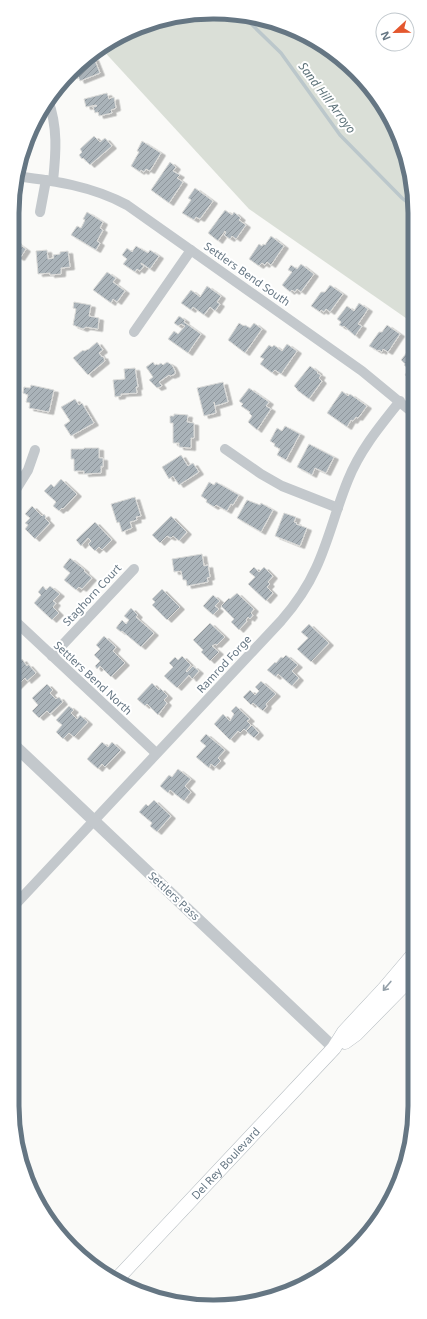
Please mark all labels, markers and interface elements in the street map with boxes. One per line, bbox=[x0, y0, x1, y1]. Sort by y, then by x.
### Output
north arrow bbox=[375, 12, 415, 52]
text: N bbox=[377, 29, 394, 43]
water label: Sand Hill Arroyo bbox=[295, 58, 360, 137]
street label: Settlers Bend South bbox=[201, 238, 293, 309]
street label: Staghorn Court bbox=[59, 560, 124, 629]
street label: Ramrod Forge bbox=[193, 632, 254, 696]
street label: Settlers Bend North bbox=[51, 637, 136, 718]
street label: Settlers Pass bbox=[145, 868, 203, 923]
one-way arrow bbox=[383, 981, 392, 991]
street label: Del Rey Boulevard bbox=[188, 1124, 263, 1202]

